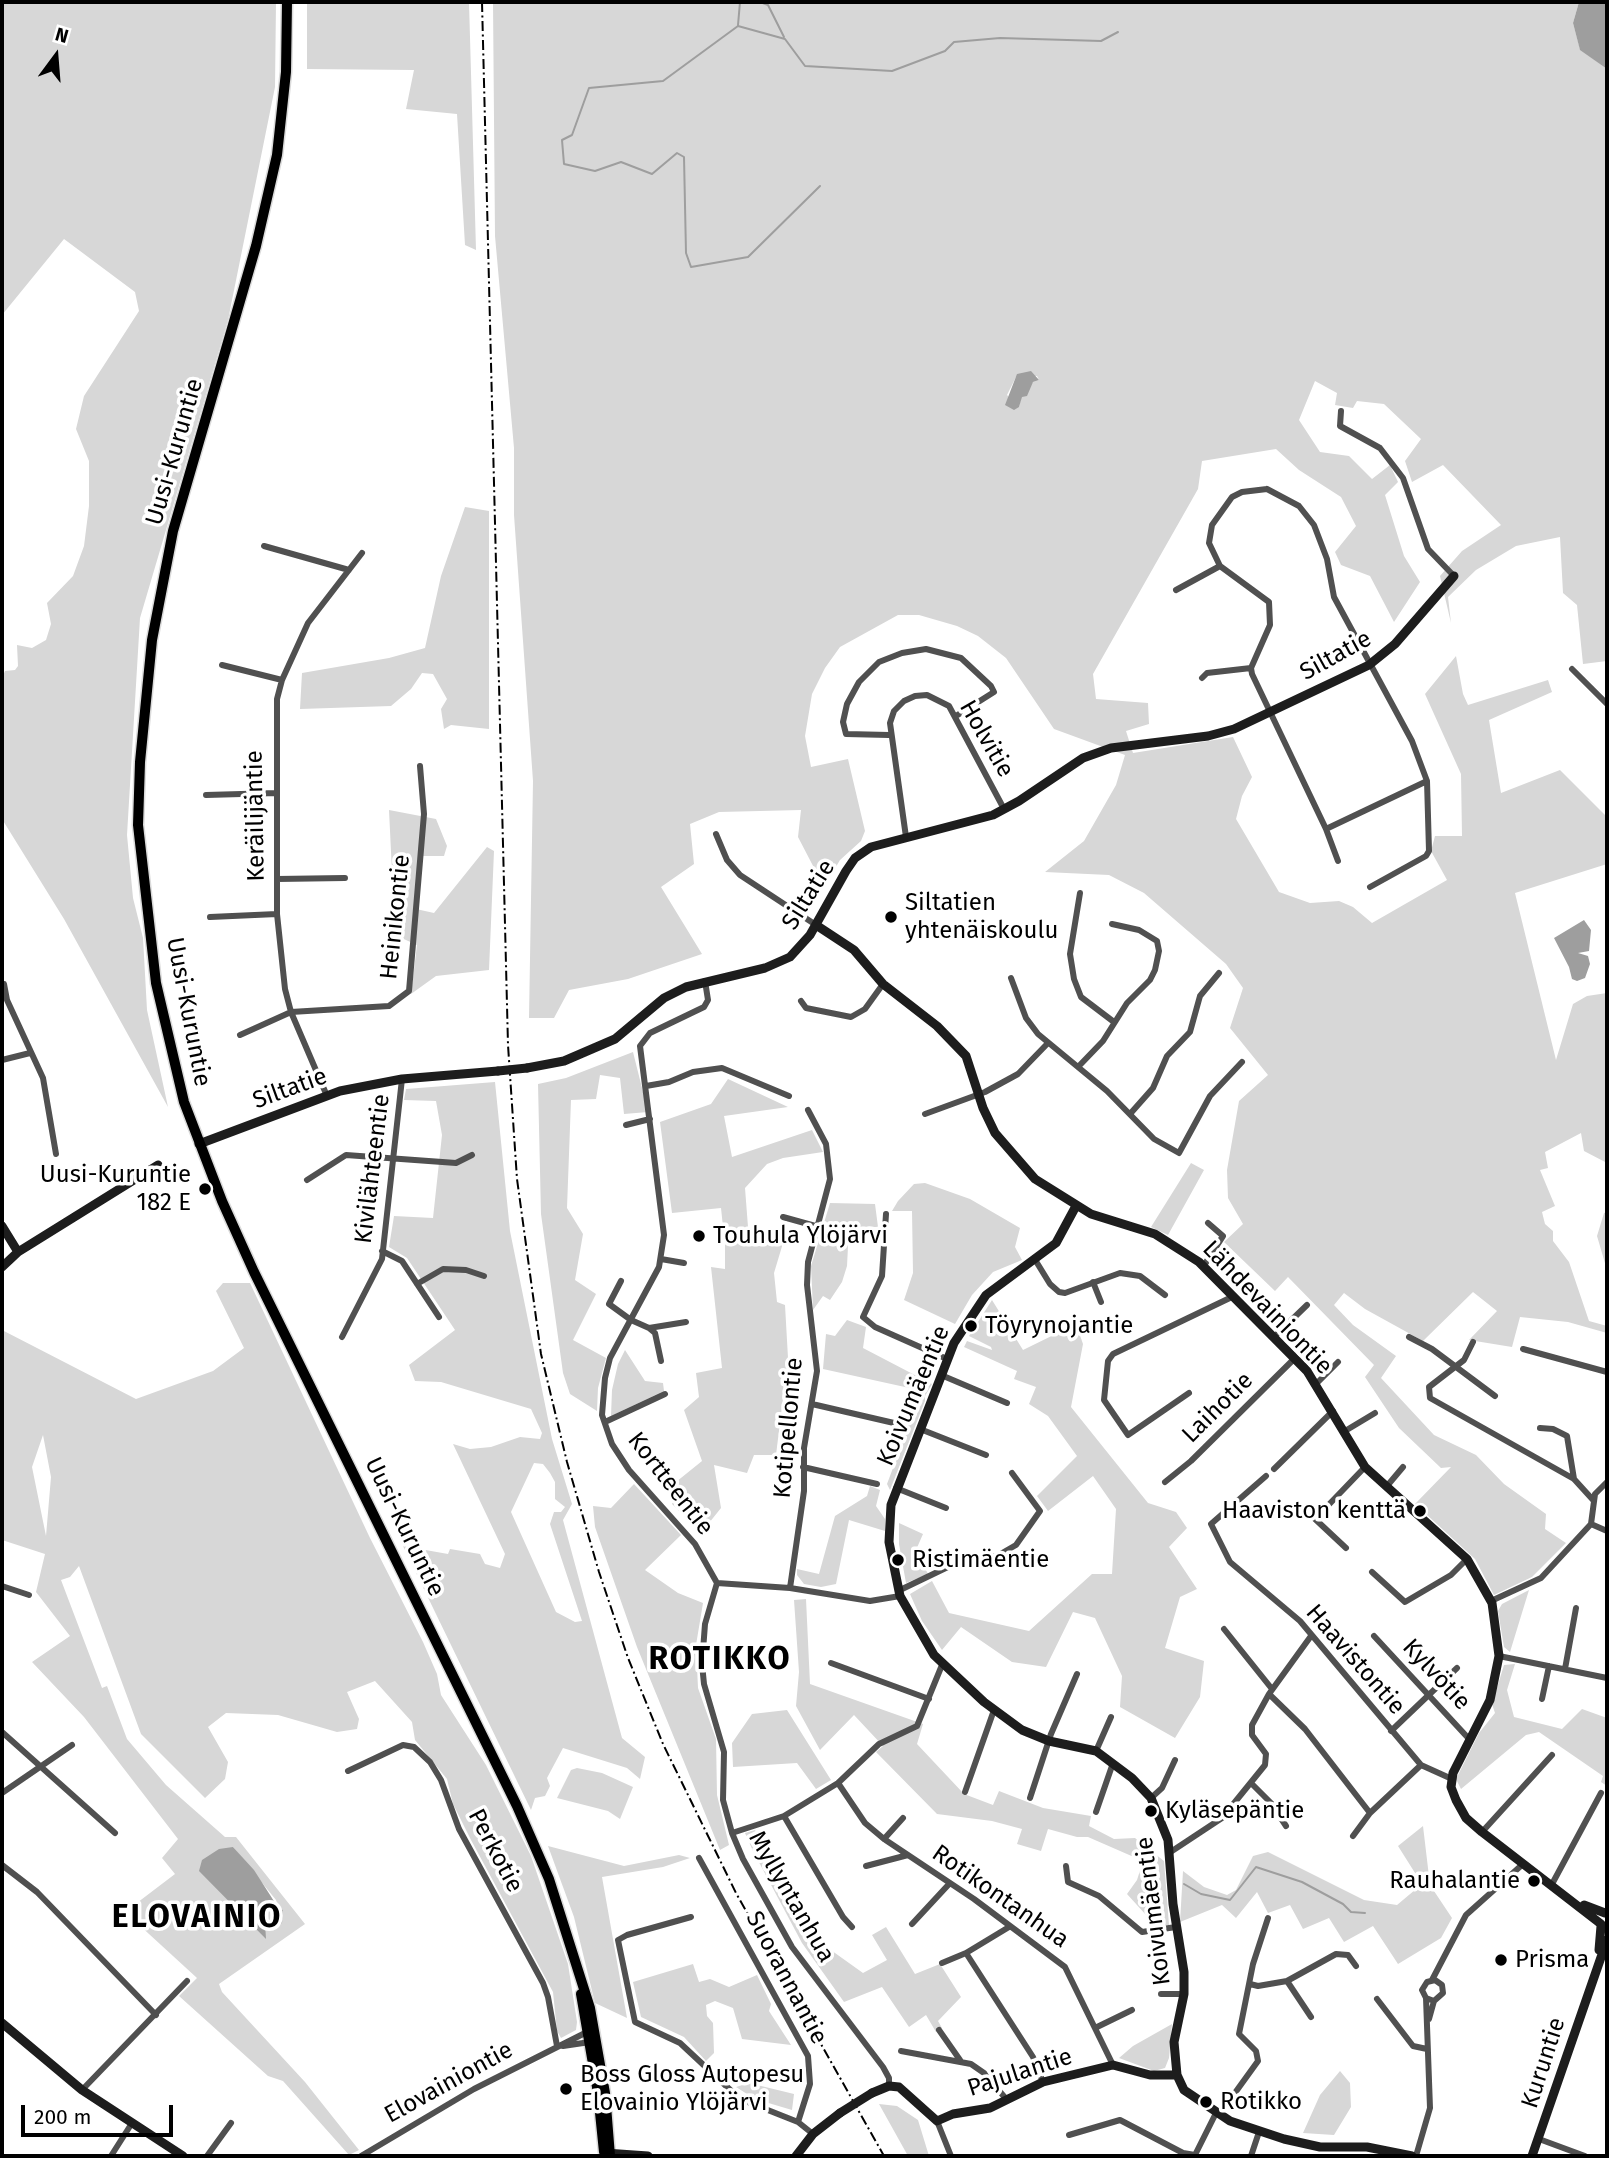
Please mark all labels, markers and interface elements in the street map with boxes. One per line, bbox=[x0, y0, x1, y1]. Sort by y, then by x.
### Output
north arrow bbox=[21, 21, 91, 91]
text: N bbox=[53, 23, 71, 48]
street label: Uusi-Kuruntie bbox=[140, 375, 210, 529]
street label: Siltatie bbox=[1295, 625, 1377, 687]
street label: Holvitie bbox=[952, 695, 1020, 783]
street label: Keräilijäntie bbox=[240, 750, 272, 882]
street label: Heinikontie bbox=[375, 853, 417, 981]
street label: Siltatie bbox=[776, 855, 842, 935]
place label: Siltatien yhtenäiskoulu bbox=[905, 889, 1058, 945]
marker: Siltatien yhtenäiskoulu bbox=[883, 909, 899, 925]
street label: Uusi-Kuruntie bbox=[159, 935, 217, 1089]
street label: Siltatie bbox=[249, 1062, 331, 1116]
street label: Kivilähteentie bbox=[350, 1093, 396, 1245]
place label: Uusi-Kuruntie 182 E bbox=[40, 1161, 191, 1217]
marker: Uusi-Kuruntie 182 E bbox=[197, 1181, 213, 1197]
place label: Touhula Ylöjärvi bbox=[713, 1222, 888, 1250]
marker: Touhula Ylöjärvi bbox=[691, 1228, 707, 1244]
street label: Lähdevainiontie bbox=[1196, 1235, 1338, 1381]
place label: Töyrynojantie bbox=[985, 1312, 1133, 1340]
marker: Töyrynojantie bbox=[963, 1318, 979, 1334]
street label: Koivumäentie bbox=[872, 1322, 956, 1470]
street label: Kotipellontie bbox=[769, 1356, 809, 1500]
street label: Laihotie bbox=[1177, 1367, 1259, 1449]
street label: Kortteentie bbox=[621, 1427, 719, 1541]
street label: Uusi-Kuruntie bbox=[358, 1453, 450, 1601]
place label: Haaviston kenttä bbox=[1222, 1497, 1406, 1525]
marker: Haaviston kenttä bbox=[1412, 1503, 1428, 1519]
place label: Ristimäentie bbox=[912, 1546, 1049, 1574]
marker: Ristimäentie bbox=[890, 1552, 906, 1568]
street label: Haavistontie bbox=[1299, 1599, 1411, 1721]
street label: Kylvötie bbox=[1396, 1633, 1476, 1717]
district label: ROTIKKO bbox=[649, 1641, 791, 1679]
place label: Kyläsepäntie bbox=[1165, 1797, 1304, 1825]
marker: Kyläsepäntie bbox=[1143, 1803, 1159, 1819]
street label: Perkotie bbox=[461, 1804, 529, 1898]
street label: Myllyntanhua bbox=[742, 1826, 840, 1968]
street label: Koivumäentie bbox=[1131, 1835, 1177, 1987]
street label: Rotikontanhua bbox=[926, 1839, 1074, 1955]
place label: Rauhalantie bbox=[1389, 1867, 1520, 1895]
marker: Rauhalantie bbox=[1526, 1873, 1542, 1889]
district label: ELOVAINIO bbox=[113, 1899, 281, 1937]
street label: Suorannantie bbox=[739, 1907, 833, 2049]
place label: Prisma bbox=[1515, 1946, 1589, 1974]
marker: Prisma bbox=[1493, 1952, 1509, 1968]
street label: Kuruntie bbox=[1516, 2014, 1572, 2112]
street label: Elovainiontie bbox=[380, 2036, 518, 2130]
street label: Pajulantie bbox=[964, 2043, 1076, 2103]
place label: Boss Gloss Autopesu Elovainio Ylöjärvi bbox=[580, 2061, 804, 2117]
marker: Boss Gloss Autopesu Elovainio Ylöjärvi bbox=[558, 2081, 574, 2097]
place label: Rotikko bbox=[1220, 2088, 1302, 2116]
scale bar bbox=[24, 2092, 177, 2136]
marker: Rotikko bbox=[1198, 2094, 1214, 2110]
text: 200 m bbox=[34, 2104, 91, 2130]

